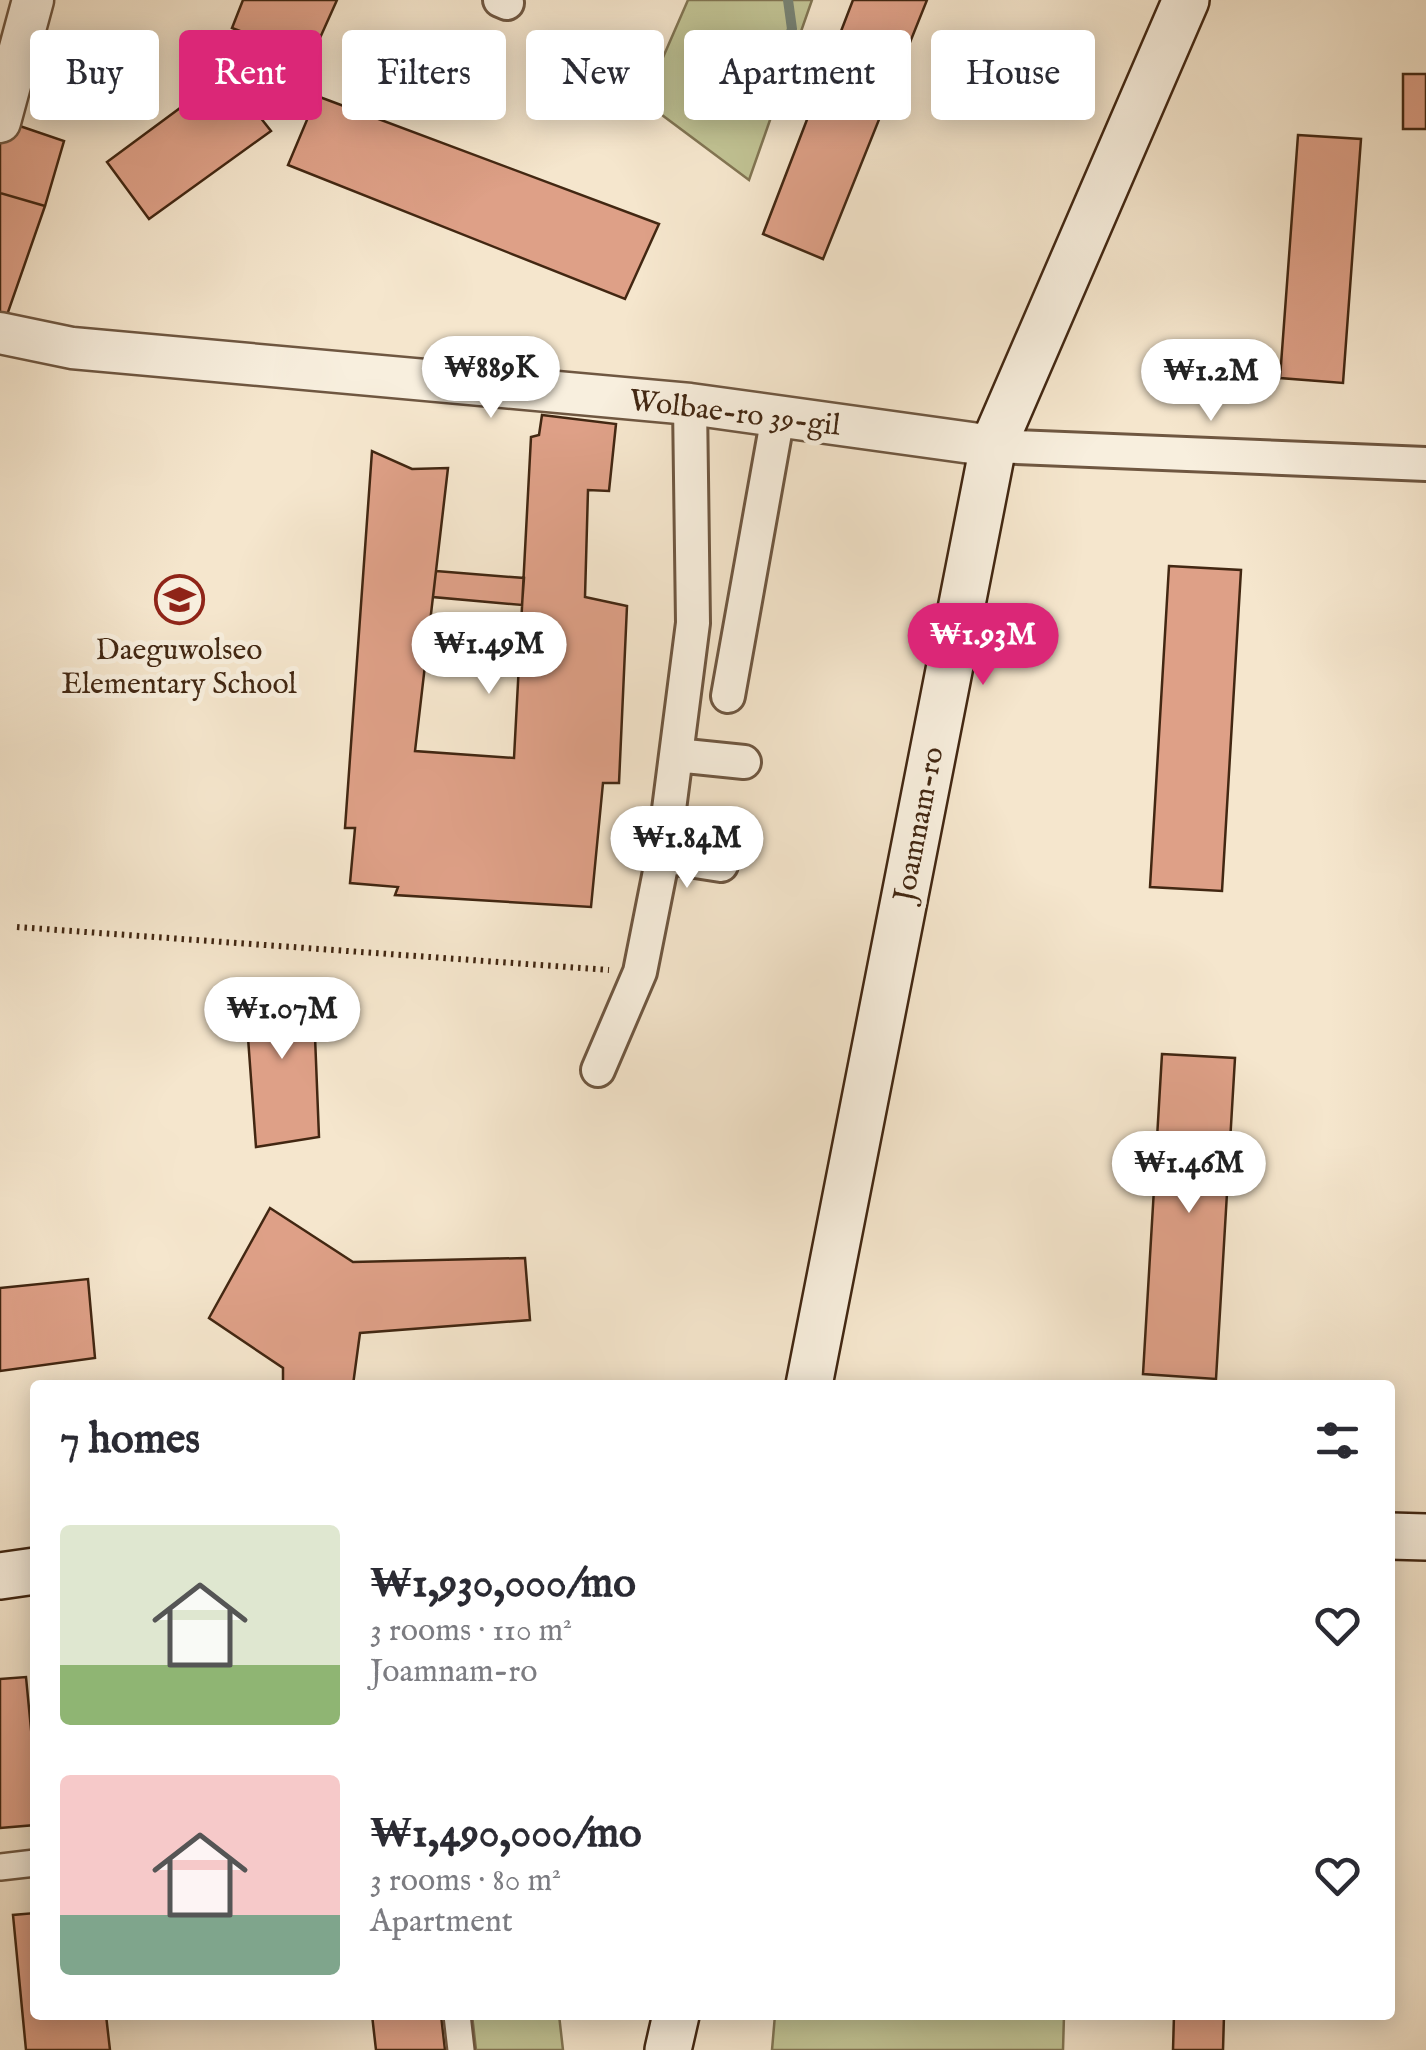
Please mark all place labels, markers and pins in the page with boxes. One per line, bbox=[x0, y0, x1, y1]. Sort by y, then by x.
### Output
pin: ₩889K bbox=[421, 336, 561, 421]
pin: ₩1.2M bbox=[1141, 339, 1281, 424]
school or university icon: Daeguwolseo Elementary School bbox=[153, 574, 205, 626]
pin: ₩1.93M bbox=[902, 603, 1064, 688]
pin: ₩1.49M bbox=[408, 612, 570, 697]
place label: Daeguwolseo Elementary School bbox=[61, 632, 298, 704]
pin: ₩1.84M bbox=[606, 806, 768, 891]
pin: ₩1.07M bbox=[201, 977, 363, 1062]
pin: ₩1.46M bbox=[1108, 1131, 1270, 1216]

